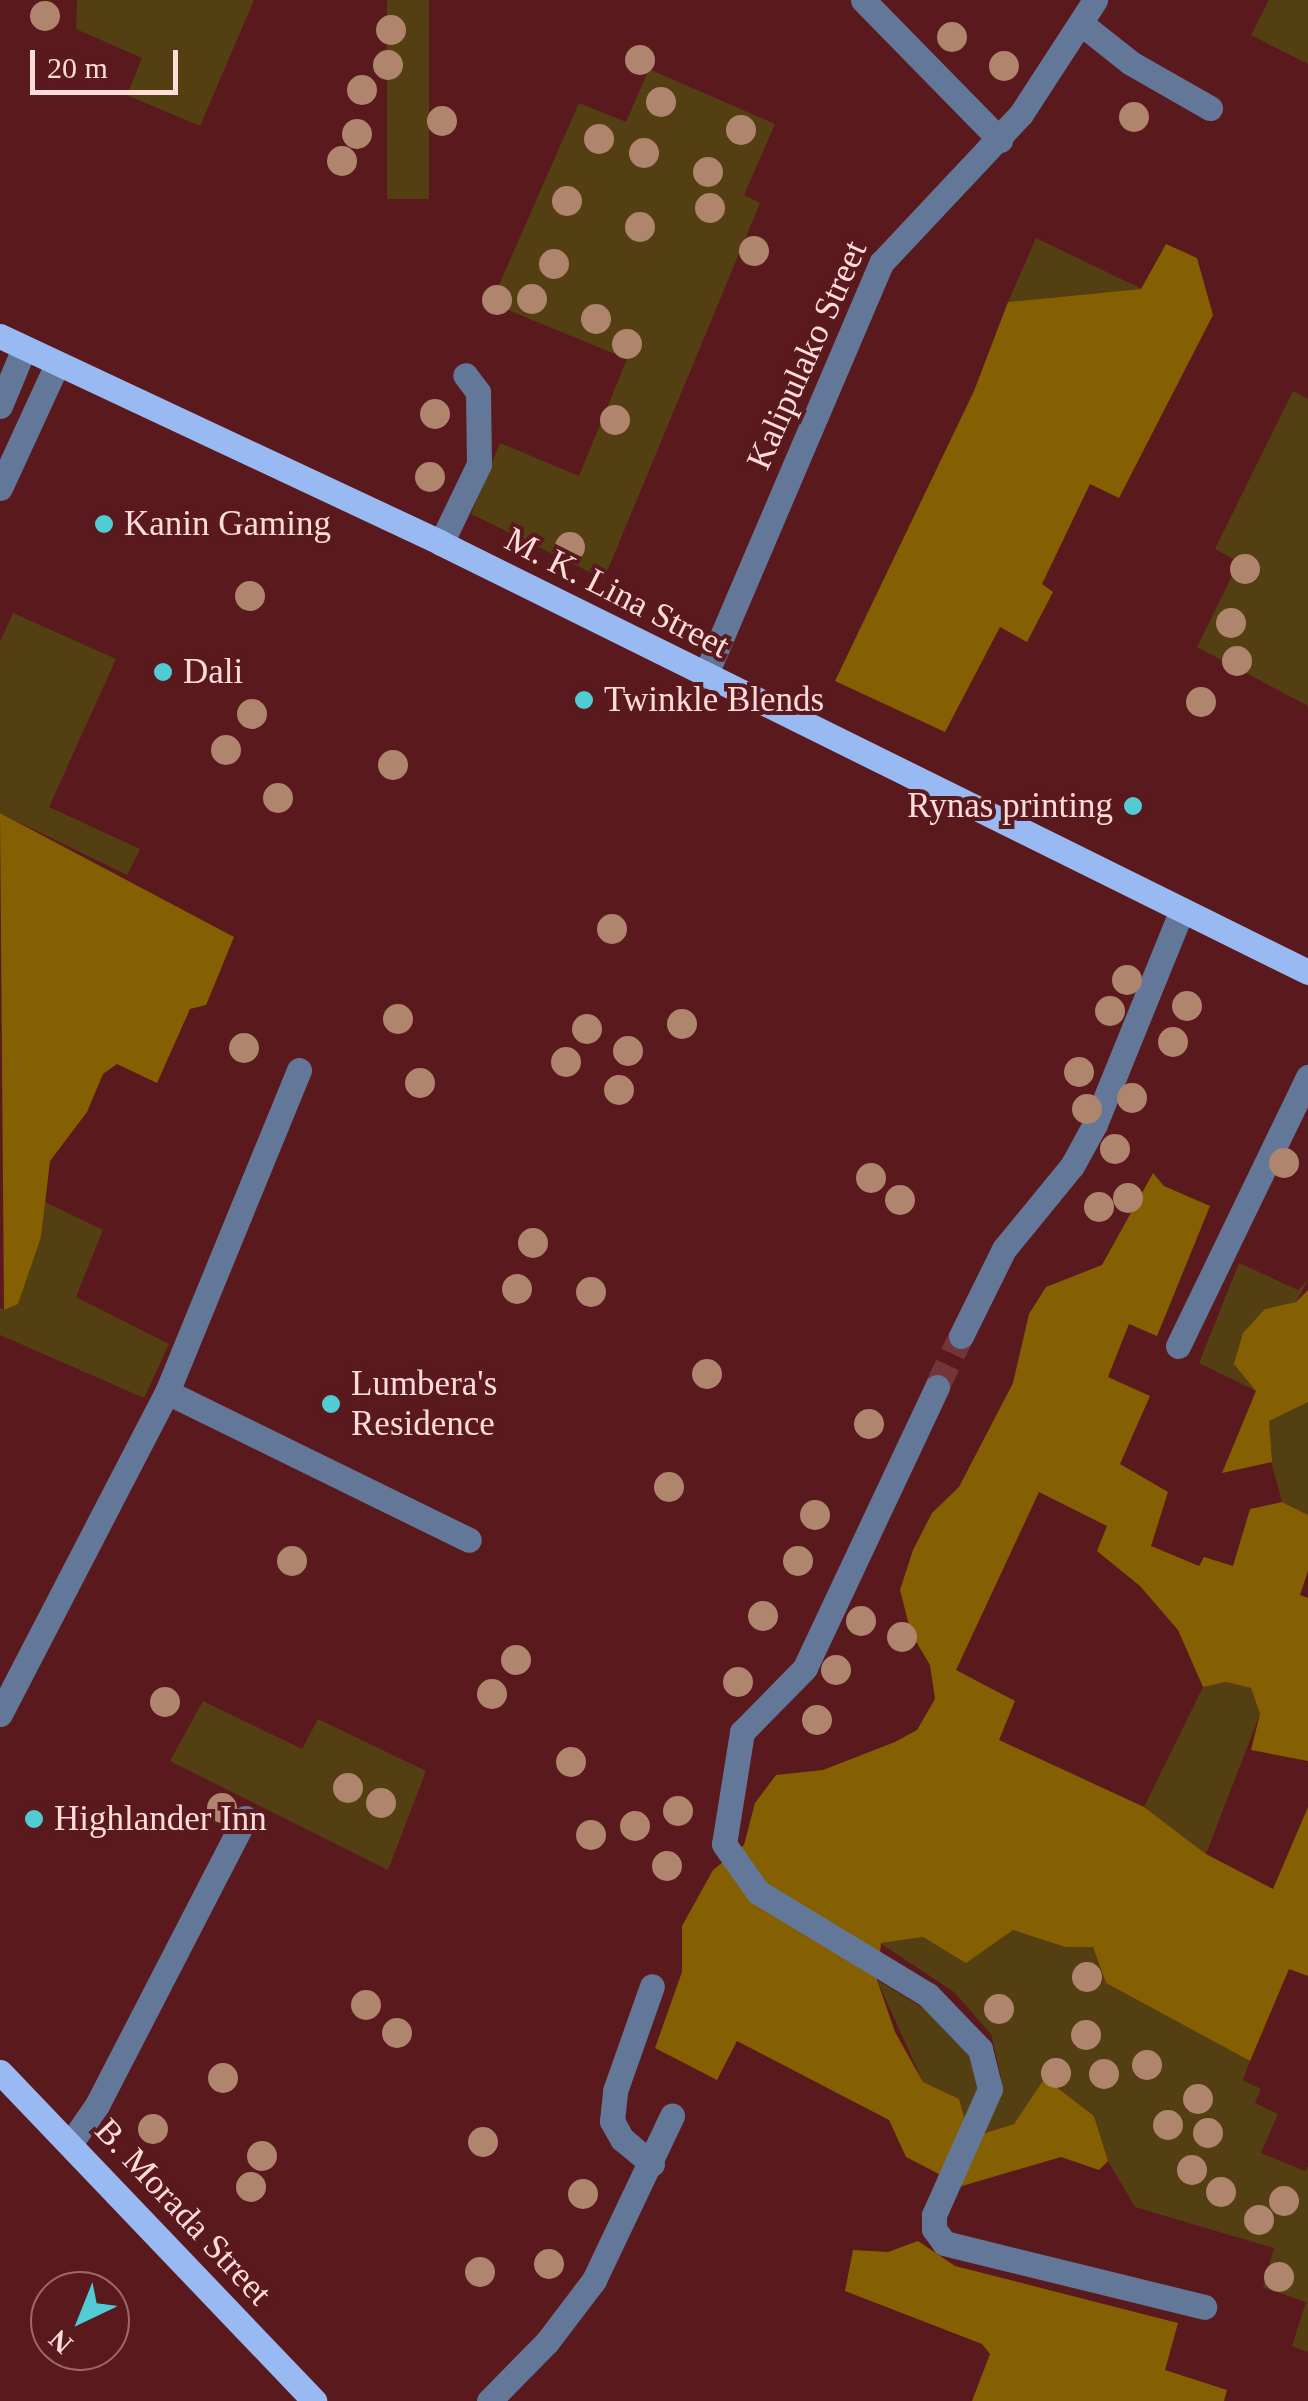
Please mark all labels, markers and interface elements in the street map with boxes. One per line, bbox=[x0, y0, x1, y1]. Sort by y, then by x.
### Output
scale bar bbox=[35, 30, 182, 92]
text: 20 m bbox=[47, 51, 108, 84]
street label: Kalipulako Street bbox=[738, 234, 876, 476]
place label: Kanin Gaming bbox=[124, 503, 331, 545]
marker: Kanin Gaming bbox=[93, 513, 115, 535]
street label: M. K. Lina Street bbox=[498, 518, 736, 668]
place label: Dali bbox=[183, 651, 243, 693]
marker: Dali bbox=[152, 661, 174, 683]
place label: Twinkle Blends bbox=[604, 679, 824, 721]
marker: Twinkle Blends bbox=[573, 689, 595, 711]
place label: Rynas printing bbox=[907, 785, 1113, 827]
marker: Rynas printing bbox=[1122, 795, 1144, 817]
place label: Lumbera's Residence bbox=[351, 1363, 497, 1445]
marker: Lumbera's Residence bbox=[320, 1393, 342, 1415]
place label: Highlander Inn bbox=[54, 1798, 267, 1840]
marker: Highlander Inn bbox=[23, 1808, 45, 1830]
street label: B. Morada Street bbox=[86, 2110, 280, 2314]
north arrow bbox=[30, 2271, 130, 2371]
text: N bbox=[43, 2324, 79, 2360]

